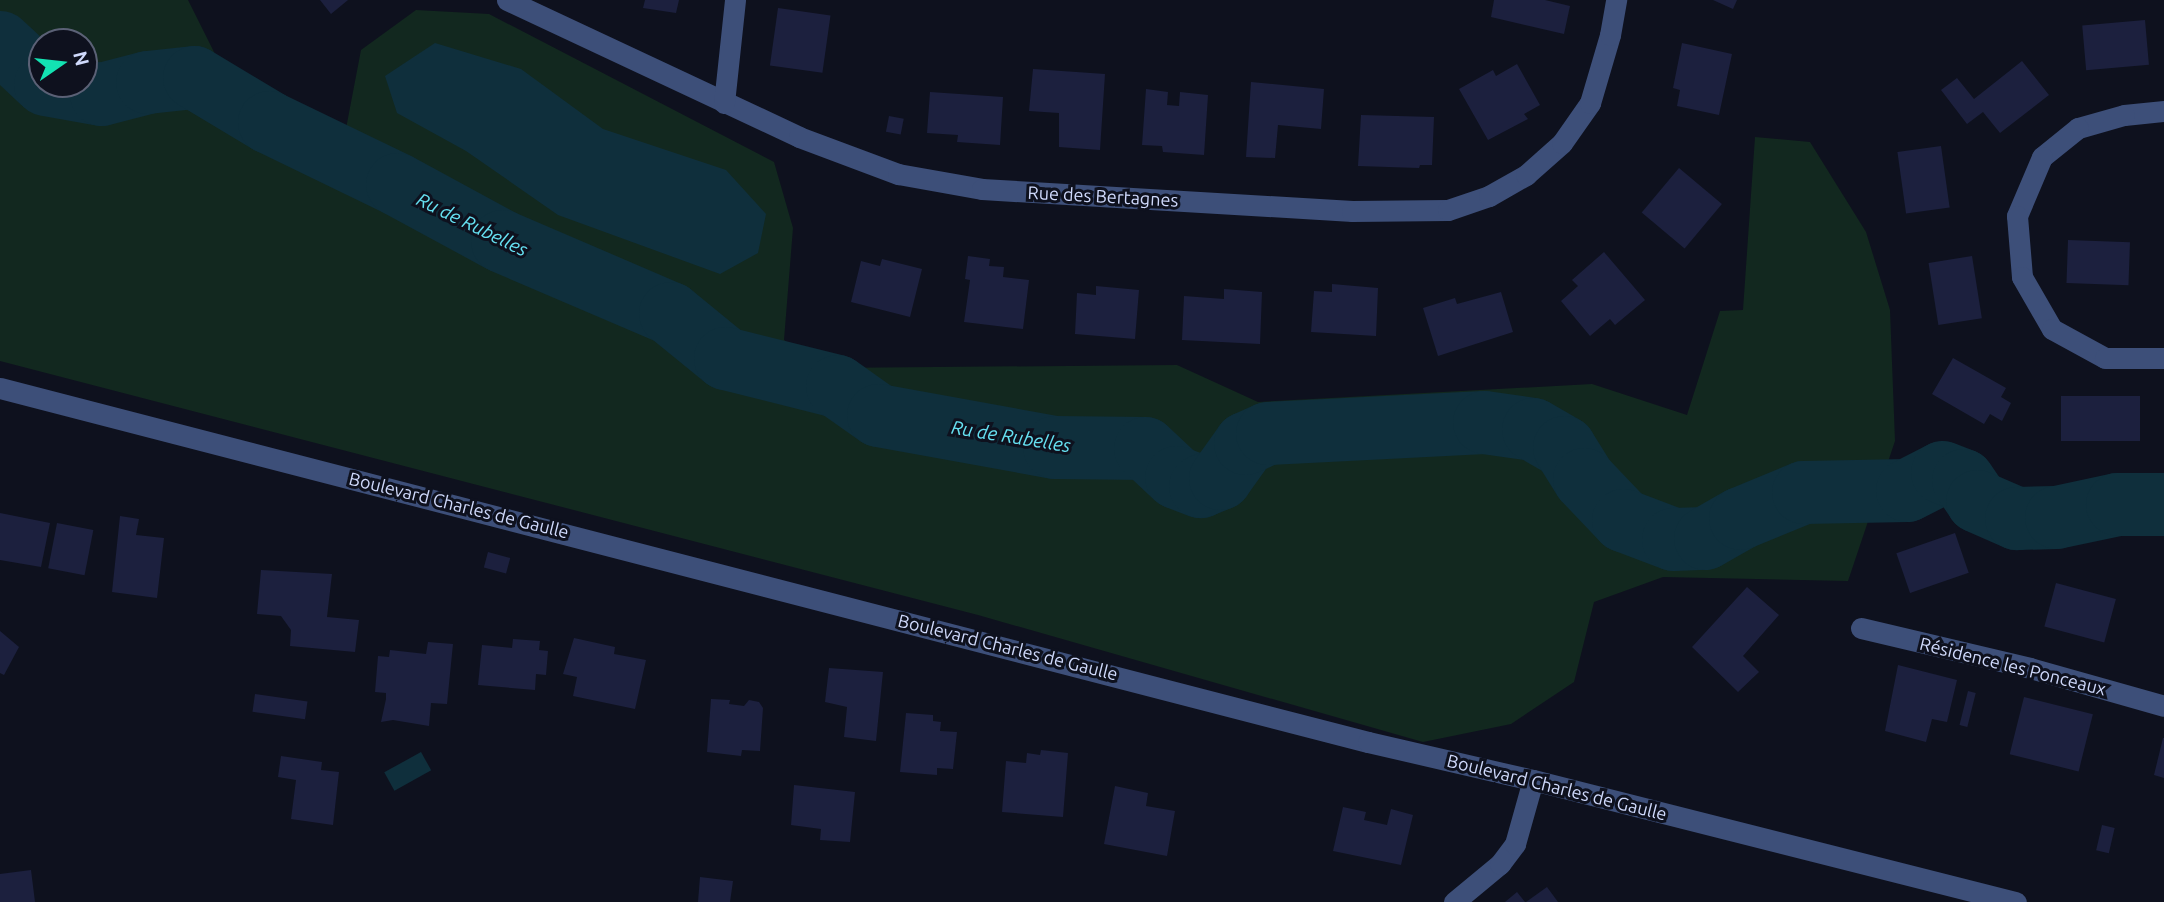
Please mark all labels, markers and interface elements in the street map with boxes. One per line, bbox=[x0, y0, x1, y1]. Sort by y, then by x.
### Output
north arrow bbox=[28, 28, 98, 98]
text: N bbox=[69, 49, 94, 68]
street label: Rue des Bertagnes bbox=[1027, 181, 1179, 211]
water label: Ru de Rubelles bbox=[413, 188, 531, 262]
water label: Ru de Rubelles bbox=[950, 416, 1072, 458]
street label: Boulevard Charles de Gaulle bbox=[347, 467, 571, 543]
street label: Boulevard Charles de Gaulle bbox=[896, 609, 1120, 685]
street label: Résidence les Ponceaux bbox=[1918, 632, 2108, 700]
street label: Boulevard Charles de Gaulle bbox=[1445, 749, 1669, 825]

